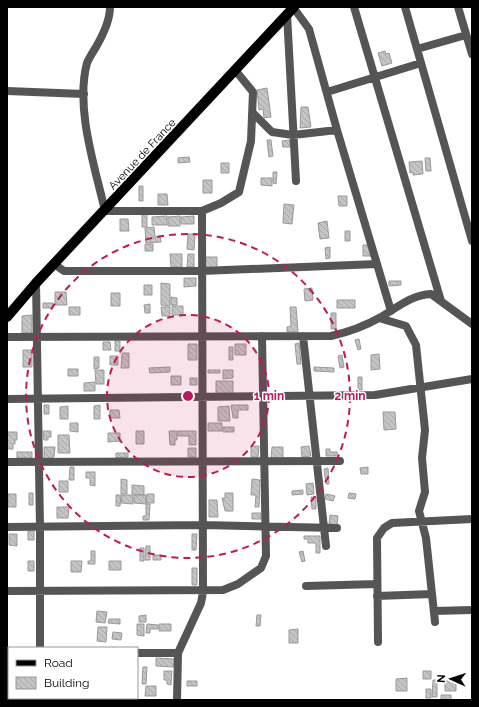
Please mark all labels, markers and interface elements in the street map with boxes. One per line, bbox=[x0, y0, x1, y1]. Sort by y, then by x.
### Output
street label: Avenue de France bbox=[106, 116, 179, 193]
centre of rings bbox=[181, 389, 195, 403]
text: 1 min bbox=[254, 389, 284, 403]
text: 2 min bbox=[334, 389, 366, 403]
legend bbox=[8, 647, 138, 699]
text: Road bbox=[44, 656, 73, 670]
north arrow bbox=[431, 659, 471, 699]
text: N bbox=[435, 674, 448, 683]
text: Building bbox=[44, 676, 90, 690]

